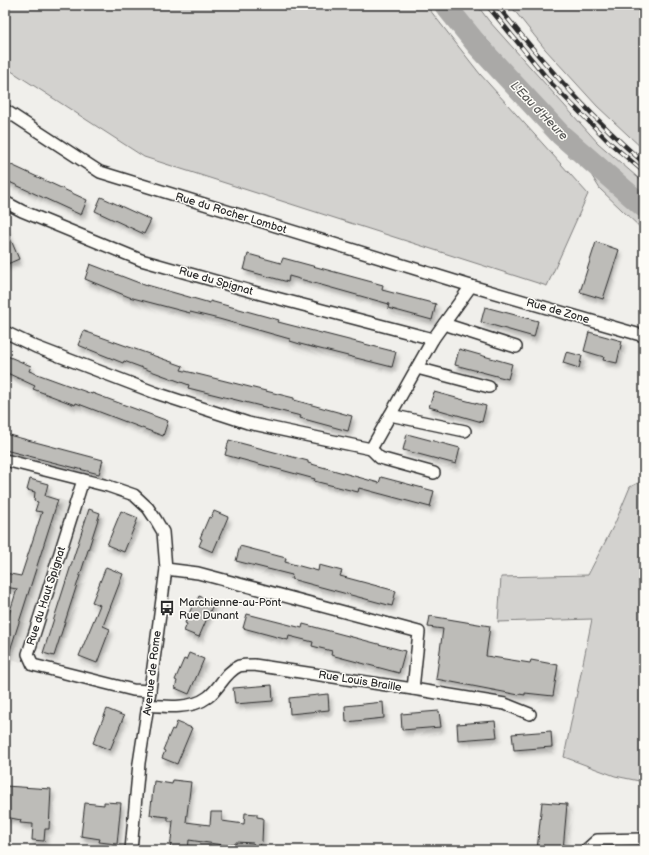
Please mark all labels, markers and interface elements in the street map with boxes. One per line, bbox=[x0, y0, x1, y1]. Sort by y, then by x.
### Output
water label: L'Eau d'Heure bbox=[507, 78, 571, 144]
street label: Rue du Rocher Lombot bbox=[174, 190, 289, 236]
street label: Rue du Spignat bbox=[177, 264, 255, 298]
street label: Rue de Zone bbox=[525, 296, 591, 326]
street label: Rue du Haut Spignat bbox=[24, 544, 68, 647]
place label: Marchienne-au-Pont Rue Dunant bbox=[179, 596, 282, 622]
bus stop icon: Marchienne-au-Pont Rue Dunant bbox=[158, 599, 176, 617]
street label: Avenue de Rome bbox=[140, 629, 164, 716]
street label: Rue Louis Braille bbox=[317, 668, 403, 694]

